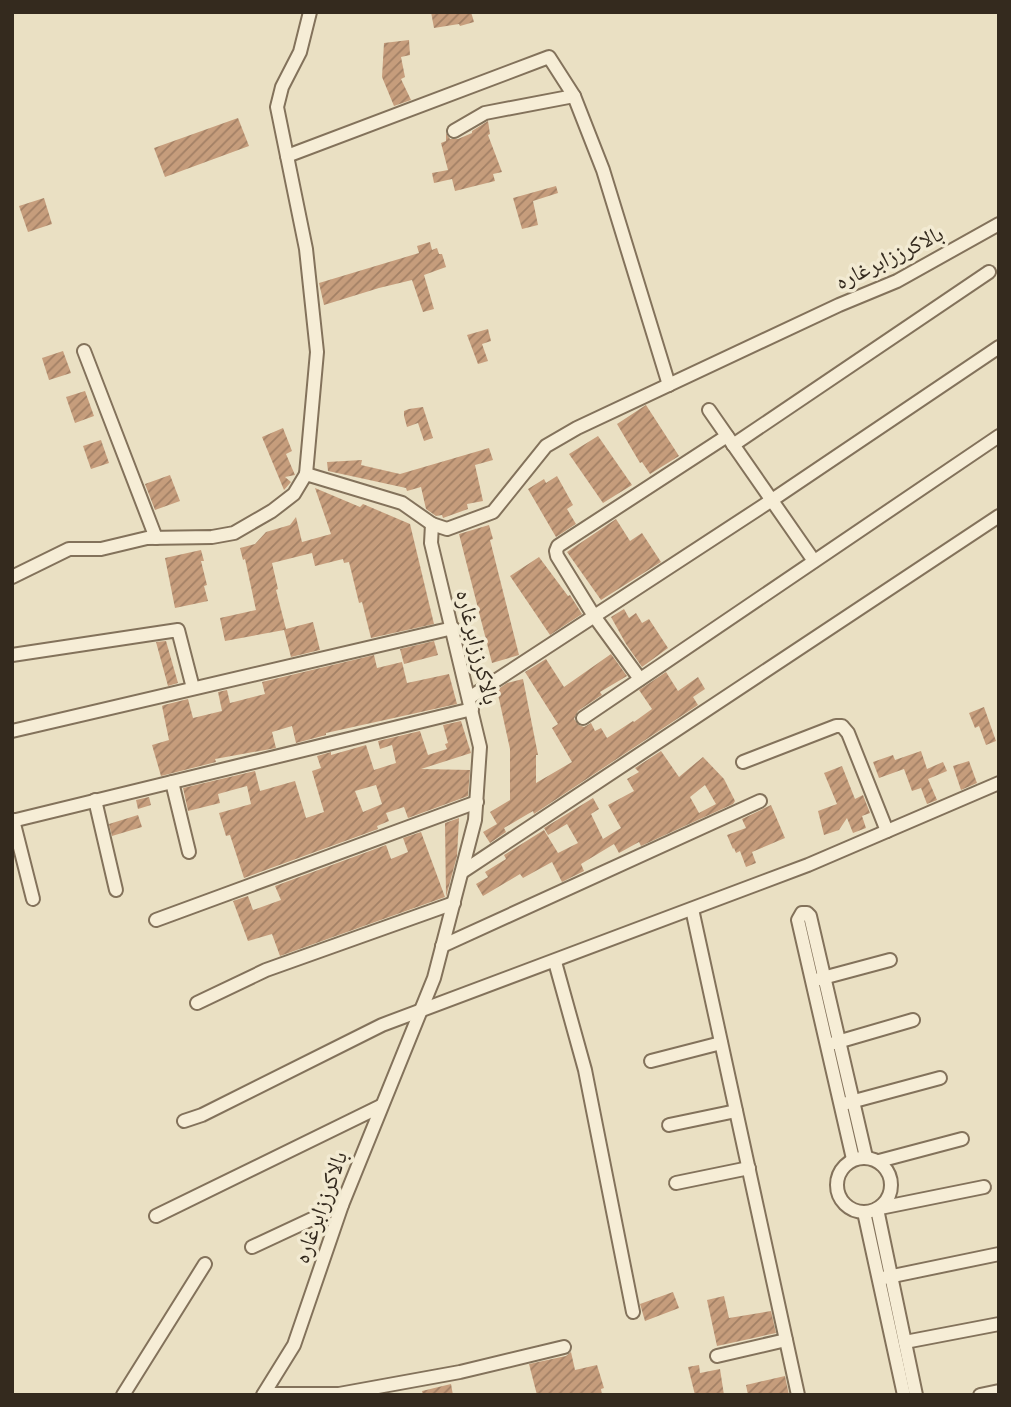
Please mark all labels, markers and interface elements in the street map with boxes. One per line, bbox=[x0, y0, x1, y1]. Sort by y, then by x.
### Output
street label: بالاکرززابرغاره bbox=[830, 218, 948, 295]
street label: بالاکرززابرغاره bbox=[450, 586, 507, 707]
street label: بالاکرززابرغاره bbox=[286, 1147, 353, 1267]

